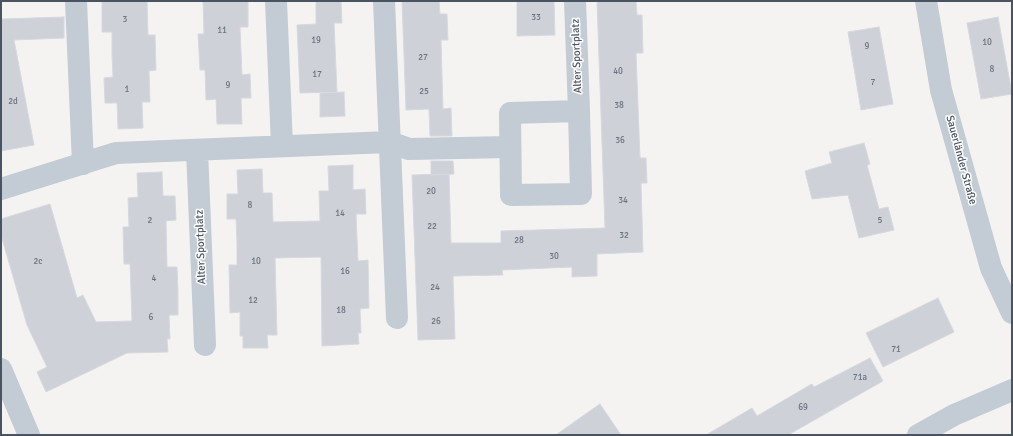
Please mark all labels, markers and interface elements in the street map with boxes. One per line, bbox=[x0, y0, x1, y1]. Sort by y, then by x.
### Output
house number: 33 bbox=[531, 13, 541, 23]
house number: 3 bbox=[123, 15, 127, 25]
street label: Alter Sportplatz bbox=[569, 18, 585, 94]
house number: 11 bbox=[217, 26, 227, 36]
house number: 19 bbox=[311, 36, 321, 46]
house number: 10 bbox=[982, 38, 992, 48]
house number: 9 bbox=[865, 42, 869, 52]
house number: 27 bbox=[418, 53, 428, 63]
house number: 8 bbox=[990, 65, 994, 75]
house number: 40 bbox=[613, 67, 623, 77]
house number: 17 bbox=[312, 70, 322, 80]
house number: 7 bbox=[871, 78, 875, 88]
house number: 9 bbox=[226, 81, 230, 91]
house number: 1 bbox=[125, 85, 129, 95]
house number: 25 bbox=[419, 87, 429, 97]
house number: 2d bbox=[8, 97, 18, 107]
house number: 38 bbox=[614, 101, 624, 111]
street label: Sauerländer Straße bbox=[943, 114, 979, 206]
house number: 36 bbox=[615, 136, 625, 146]
house number: 20 bbox=[426, 187, 436, 197]
house number: 34 bbox=[618, 196, 628, 206]
house number: 8 bbox=[248, 201, 252, 211]
street label: Alter Sportplatz bbox=[193, 209, 209, 285]
house number: 14 bbox=[335, 209, 345, 219]
house number: 2 bbox=[148, 216, 152, 226]
house number: 5 bbox=[878, 216, 882, 226]
house number: 22 bbox=[427, 222, 437, 232]
house number: 32 bbox=[619, 231, 629, 241]
house number: 28 bbox=[514, 236, 524, 246]
house number: 30 bbox=[549, 252, 559, 262]
house number: 2c bbox=[33, 257, 43, 267]
house number: 10 bbox=[251, 257, 261, 267]
house number: 16 bbox=[340, 267, 350, 277]
house number: 4 bbox=[152, 274, 156, 284]
house number: 24 bbox=[430, 283, 440, 293]
house number: 12 bbox=[248, 296, 258, 306]
house number: 18 bbox=[336, 306, 346, 316]
house number: 6 bbox=[149, 313, 153, 323]
house number: 26 bbox=[431, 317, 441, 327]
house number: 71 bbox=[891, 345, 901, 355]
house number: 71a bbox=[853, 373, 867, 383]
house number: 69 bbox=[798, 403, 808, 413]

